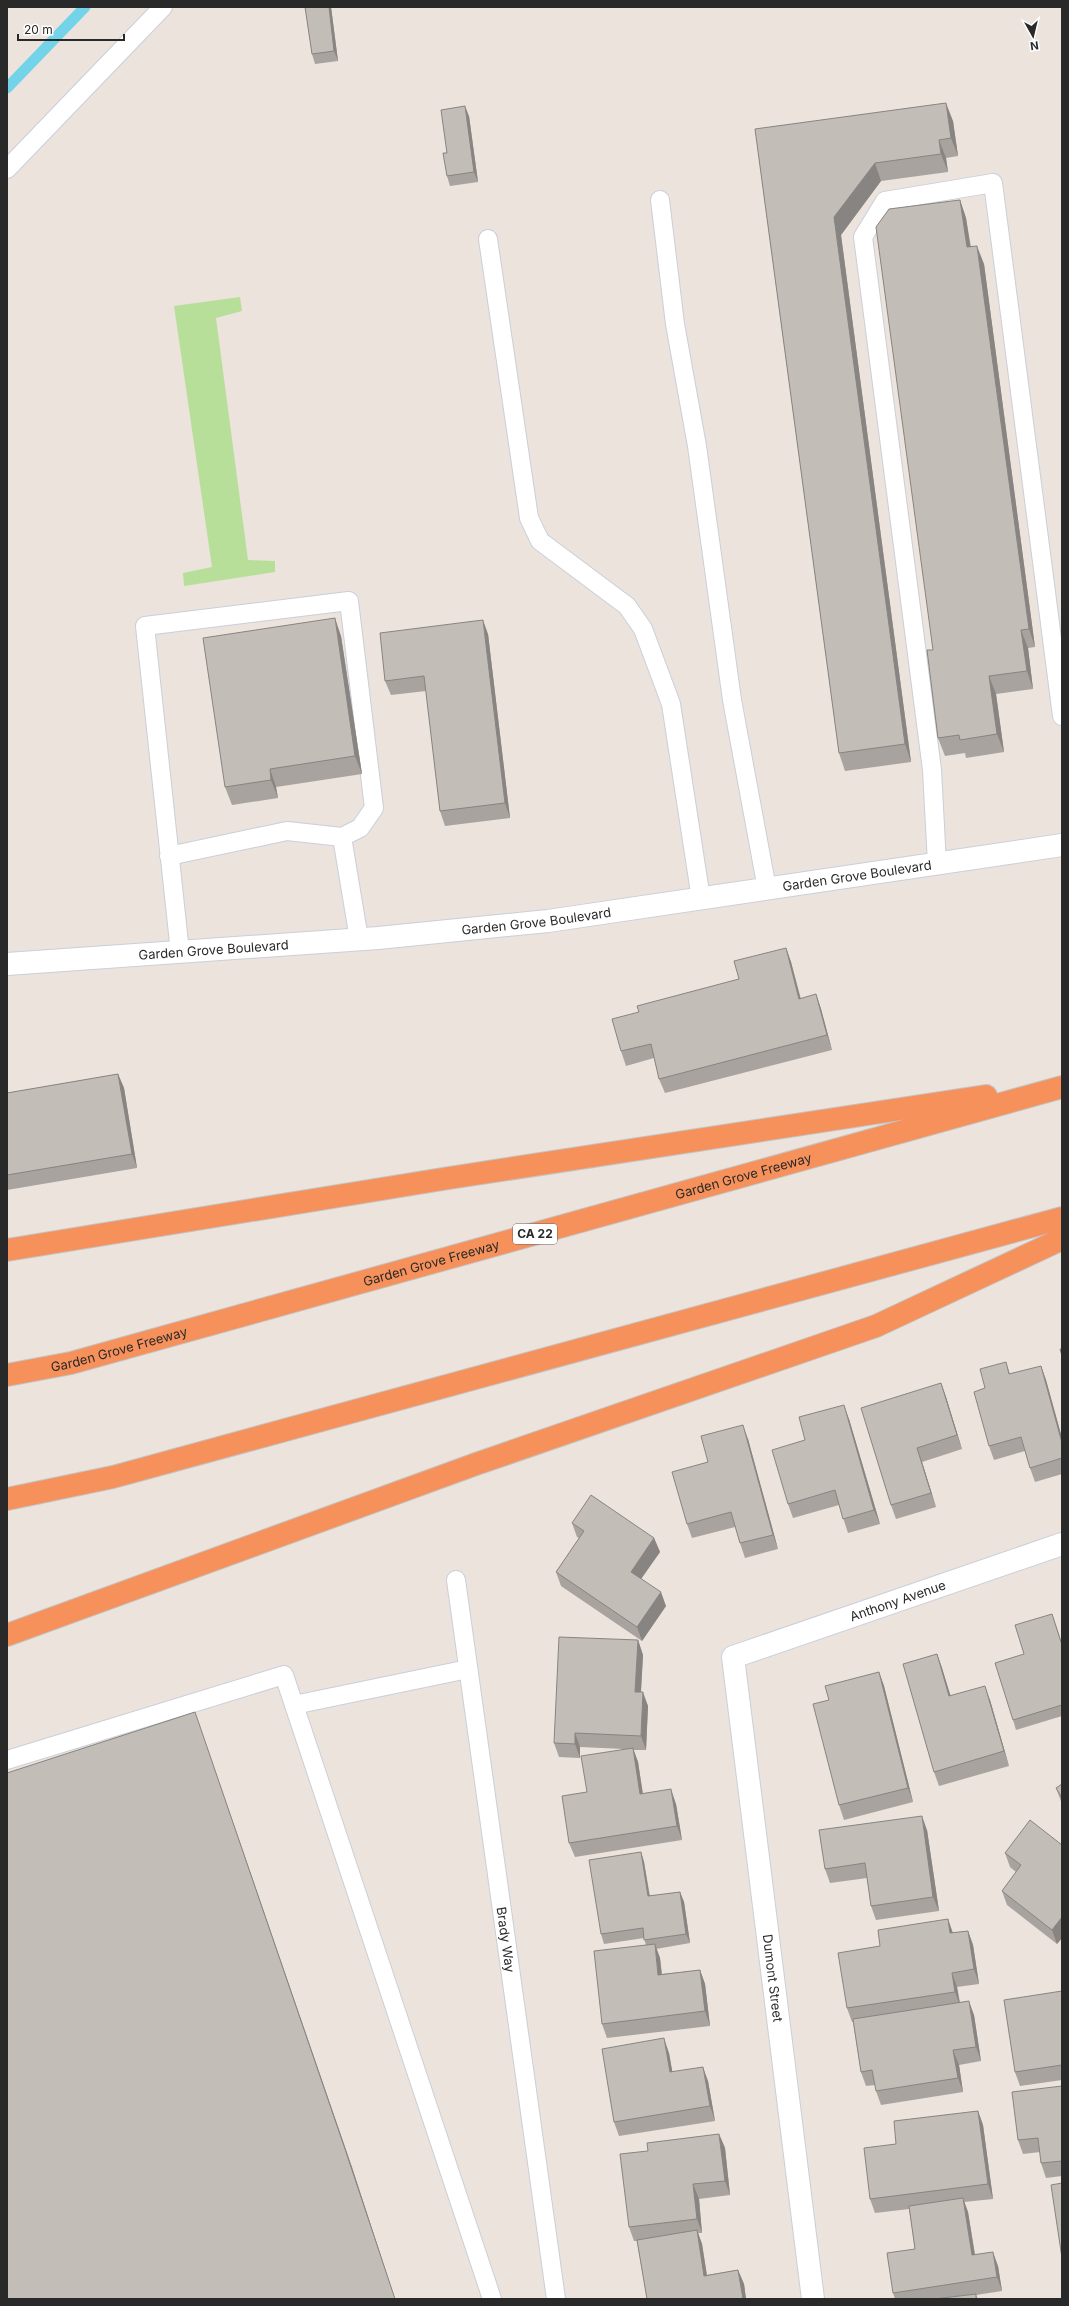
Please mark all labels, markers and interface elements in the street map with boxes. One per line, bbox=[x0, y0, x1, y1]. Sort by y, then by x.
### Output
scale bar bbox=[18, 16, 124, 42]
north arrow bbox=[1013, 16, 1053, 56]
text: 20 m bbox=[24, 22, 53, 37]
text: N bbox=[1029, 38, 1040, 53]
street label: Garden Grove Boulevard bbox=[781, 856, 933, 894]
street label: Garden Grove Boulevard bbox=[461, 904, 612, 938]
street label: Garden Grove Boulevard bbox=[138, 936, 289, 963]
street label: Garden Grove Freeway bbox=[673, 1149, 813, 1202]
road number: CA 22 bbox=[513, 1224, 557, 1244]
street label: Garden Grove Freeway bbox=[361, 1236, 501, 1289]
street label: Garden Grove Freeway bbox=[49, 1323, 189, 1375]
street label: Anthony Avenue bbox=[847, 1577, 948, 1624]
street label: Brady Way bbox=[494, 1906, 518, 1973]
street label: Dumont Street bbox=[760, 1933, 786, 2023]

